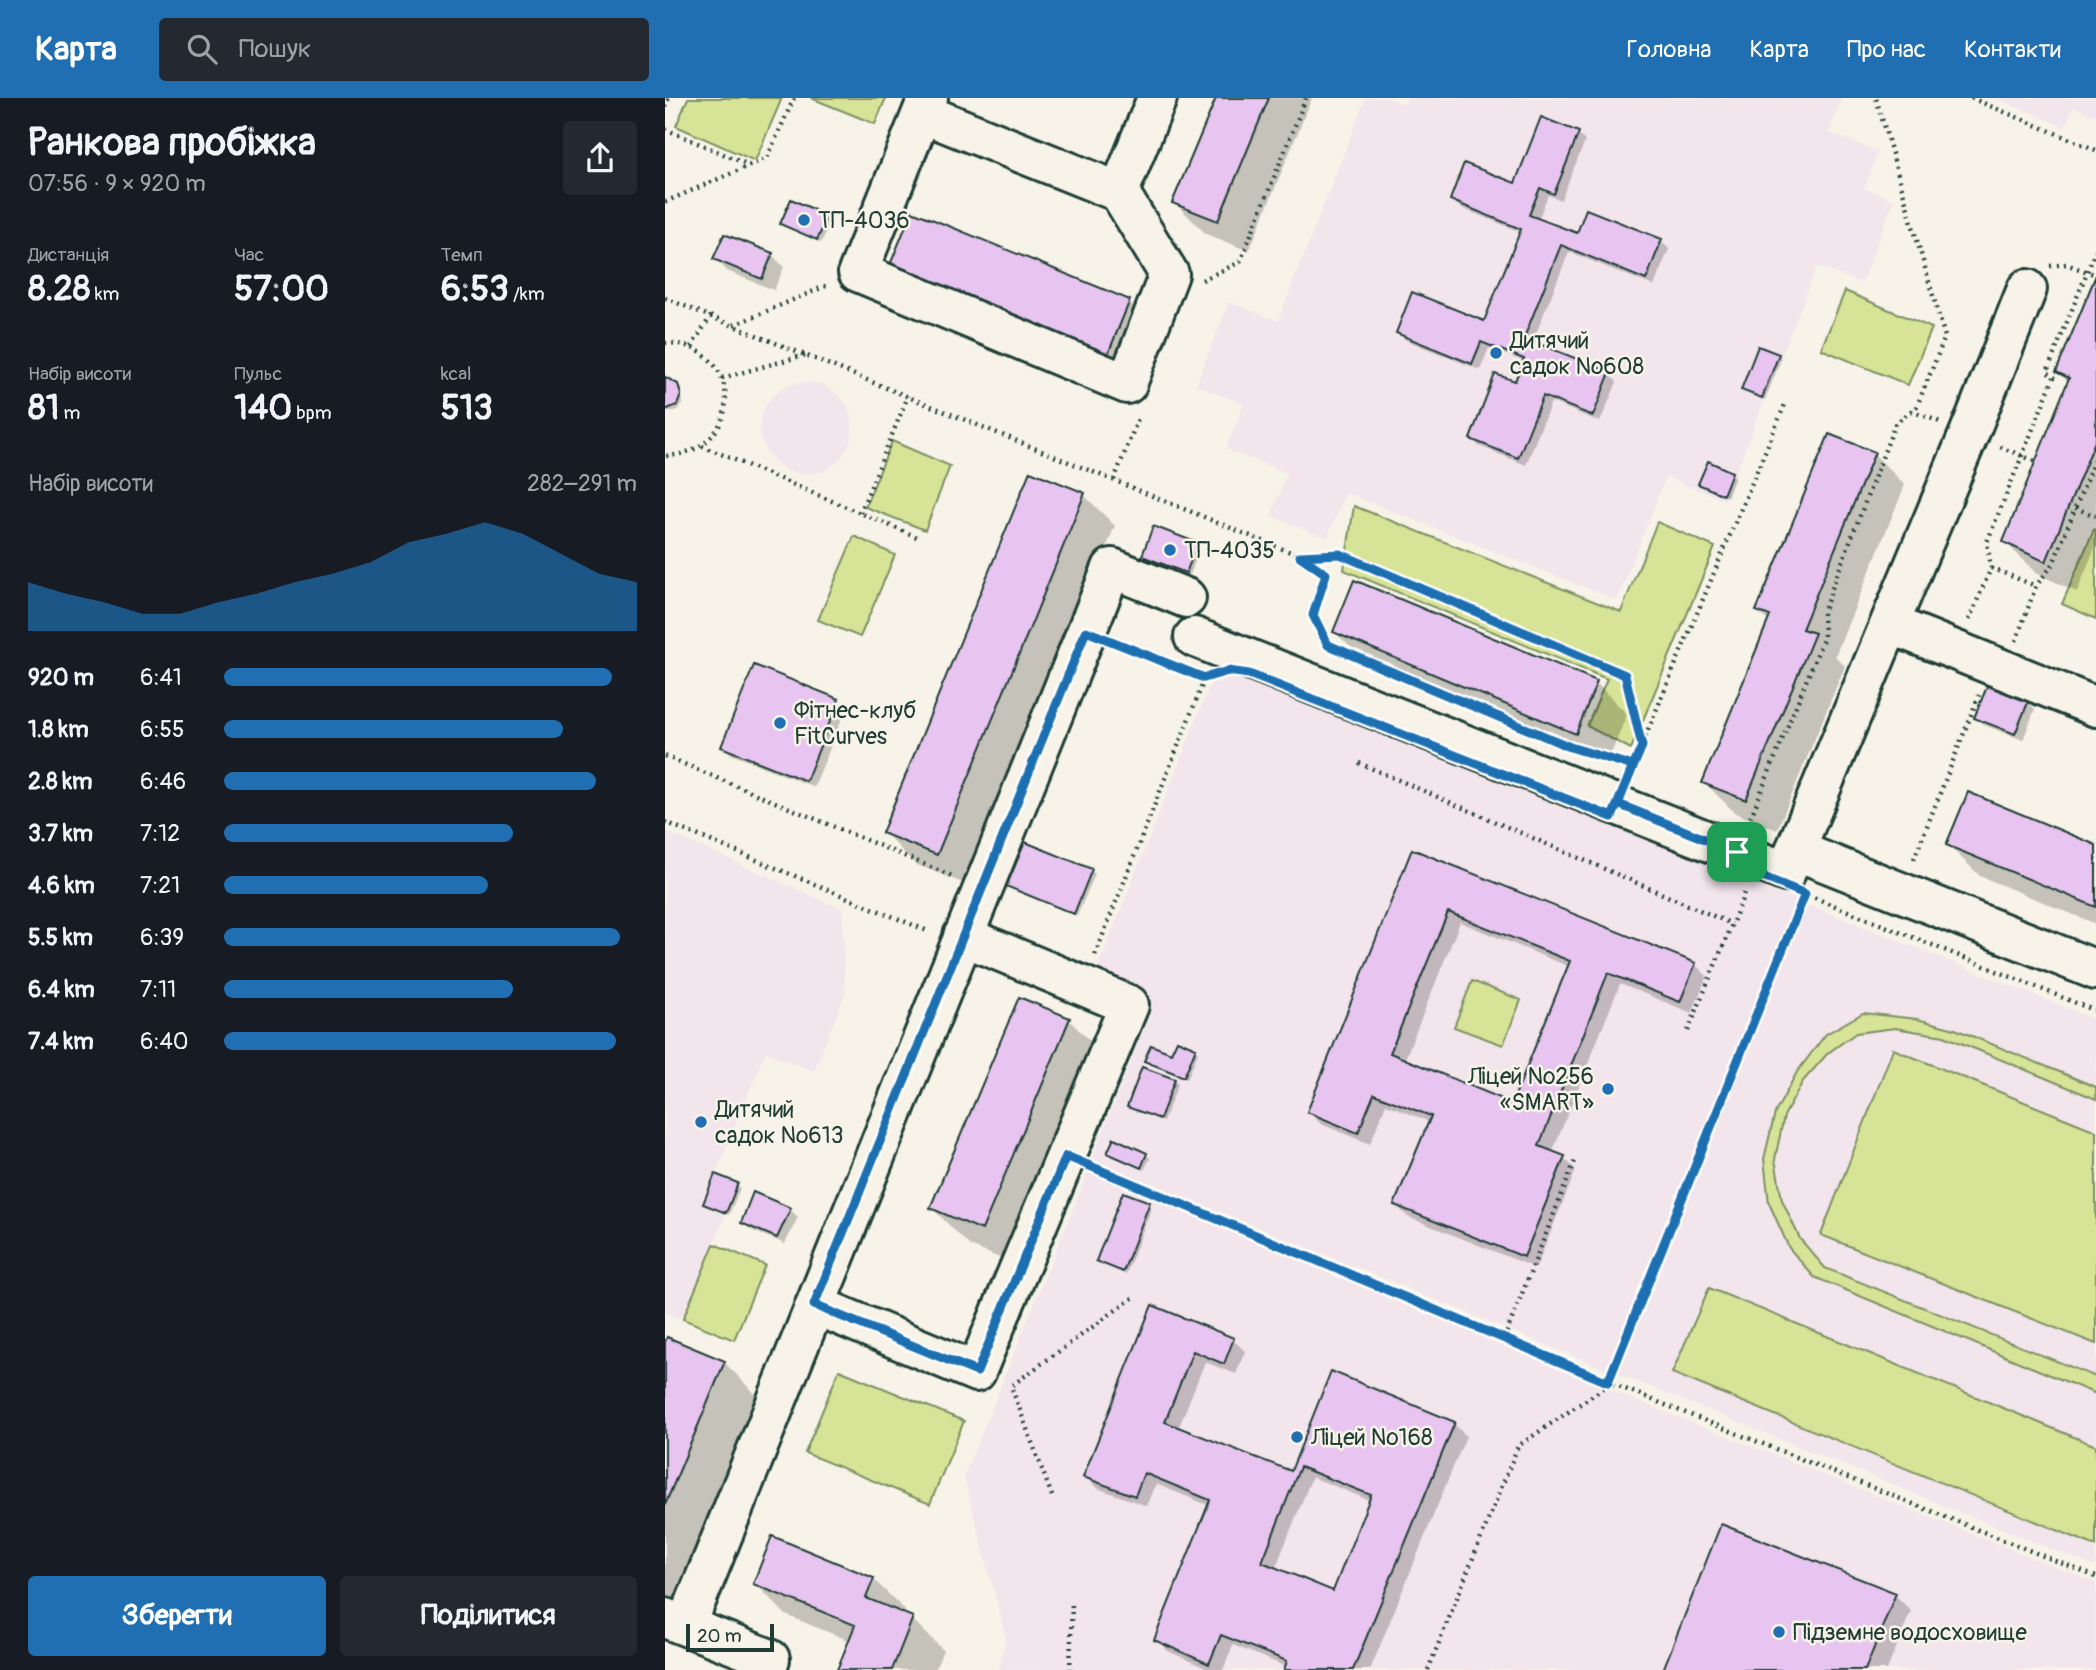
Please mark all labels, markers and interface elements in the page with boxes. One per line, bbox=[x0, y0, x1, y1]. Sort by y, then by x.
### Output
search box bbox=[159, 18, 649, 81]
text: Карта bbox=[35, 29, 117, 70]
icon: search bbox=[183, 30, 221, 68]
text: Пошук bbox=[239, 33, 311, 65]
text: Головна bbox=[1627, 35, 1711, 64]
text: Карта bbox=[1749, 35, 1809, 64]
text: Про нас bbox=[1847, 35, 1926, 64]
text: Контакти bbox=[1964, 35, 2061, 64]
text: Ранкова пробіжка bbox=[28, 119, 316, 167]
button: share bbox=[563, 121, 637, 195]
text: 07:56 · 9 × 920 m bbox=[28, 169, 206, 198]
place label: ТП-4036 bbox=[818, 206, 910, 235]
marker: ТП-4036 bbox=[796, 212, 812, 228]
text: Дистанція bbox=[28, 243, 109, 267]
text: Час bbox=[234, 243, 264, 267]
text: Темп bbox=[441, 243, 483, 267]
text: 8.28 bbox=[28, 267, 91, 311]
text: 57:00 bbox=[234, 267, 329, 311]
text: 6:53 bbox=[441, 267, 509, 311]
text: km bbox=[91, 282, 119, 306]
text: /km bbox=[509, 282, 545, 306]
place label: Дитячий садок №608 bbox=[1509, 326, 1644, 381]
marker: Дитячий садок №608 bbox=[1488, 345, 1504, 361]
text: Набір висоти bbox=[28, 362, 131, 386]
text: Пульс bbox=[234, 362, 282, 386]
text: kcal bbox=[441, 362, 472, 386]
text: 81 bbox=[28, 386, 59, 430]
text: 140 bbox=[234, 386, 292, 430]
text: 513 bbox=[441, 386, 493, 430]
text: m bbox=[59, 401, 80, 425]
text: bpm bbox=[292, 401, 332, 425]
text: Набір висоти bbox=[28, 469, 153, 498]
text: 282–291 m bbox=[527, 469, 637, 498]
place label: ТП-4035 bbox=[1184, 536, 1275, 565]
marker: ТП-4035 bbox=[1162, 542, 1178, 558]
text: 920 m bbox=[28, 663, 94, 692]
text: 6:41 bbox=[140, 663, 182, 692]
place label: Фітнес-клуб FitCurves bbox=[794, 696, 916, 751]
text: 1.8 km bbox=[28, 715, 89, 744]
text: 6:55 bbox=[140, 715, 184, 744]
marker: Фітнес-клуб FitCurves bbox=[772, 715, 788, 731]
text: 2.8 km bbox=[28, 767, 93, 796]
text: 6:46 bbox=[140, 767, 186, 796]
text: 3.7 km bbox=[28, 819, 93, 848]
text: 7:12 bbox=[140, 819, 180, 848]
pin bbox=[1707, 822, 1767, 882]
icon: arrive bbox=[1718, 833, 1756, 871]
text: 4.6 km bbox=[28, 871, 95, 900]
text: 7:21 bbox=[140, 871, 180, 900]
text: 5.5 km bbox=[28, 923, 93, 952]
text: 6:39 bbox=[140, 923, 184, 952]
text: 6.4 km bbox=[28, 975, 95, 1004]
text: 7:11 bbox=[140, 975, 176, 1004]
text: 7.4 km bbox=[28, 1027, 94, 1056]
text: 6:40 bbox=[140, 1027, 189, 1056]
place label: Ліцей №256 «SMART» bbox=[1467, 1062, 1594, 1117]
marker: Ліцей №256 «SMART» bbox=[1600, 1081, 1616, 1097]
place label: Дитячий садок №613 bbox=[714, 1095, 844, 1150]
marker: Дитячий садок №613 bbox=[693, 1114, 709, 1130]
place label: Ліцей №168 bbox=[1310, 1423, 1433, 1452]
marker: Ліцей №168 bbox=[1289, 1429, 1305, 1445]
button: Зберегти bbox=[28, 1576, 326, 1656]
button: Поділитися bbox=[340, 1576, 637, 1656]
place label: Підземне водосховище bbox=[1793, 1618, 2028, 1647]
scale bar bbox=[686, 1621, 773, 1653]
text: 20 m bbox=[697, 1624, 742, 1648]
marker: Підземне водосховище bbox=[1771, 1624, 1787, 1640]

